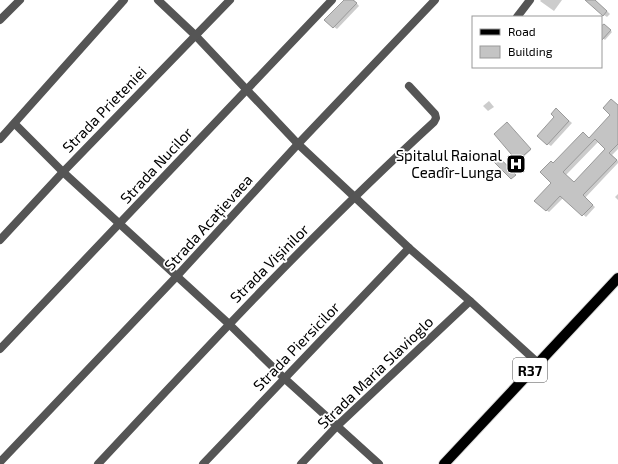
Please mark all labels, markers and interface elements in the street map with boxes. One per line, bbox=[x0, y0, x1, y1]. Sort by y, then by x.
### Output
legend bbox=[472, 16, 602, 68]
text: Road bbox=[508, 24, 536, 38]
text: Building bbox=[508, 44, 553, 58]
street label: Strada Prieteniei bbox=[58, 62, 150, 156]
street label: Strada Nucilor bbox=[116, 123, 196, 207]
place label: Spitalul Raional Ceadîr-Lunga bbox=[396, 146, 503, 181]
hospital icon: Spitalul Raional Ceadîr-Lunga bbox=[505, 153, 527, 175]
street label: Strada Acațievaea bbox=[160, 170, 257, 275]
street label: Strada Vișinilor bbox=[226, 220, 313, 307]
street label: Strada Piersicilor bbox=[249, 298, 343, 394]
street label: Strada Maria Slavioglo bbox=[313, 312, 437, 432]
road number: R37 bbox=[513, 358, 547, 382]

